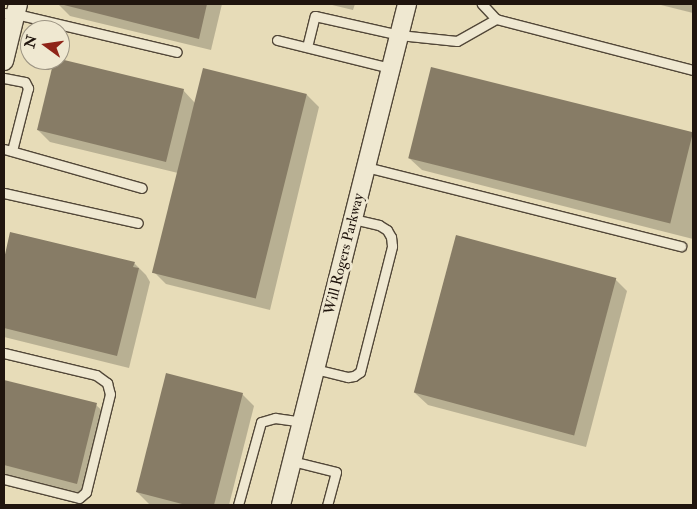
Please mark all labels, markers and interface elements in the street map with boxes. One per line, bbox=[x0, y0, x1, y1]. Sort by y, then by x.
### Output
north arrow bbox=[20, 20, 70, 70]
text: N bbox=[21, 33, 41, 50]
street label: Will Rogers Parkway bbox=[320, 191, 368, 317]

